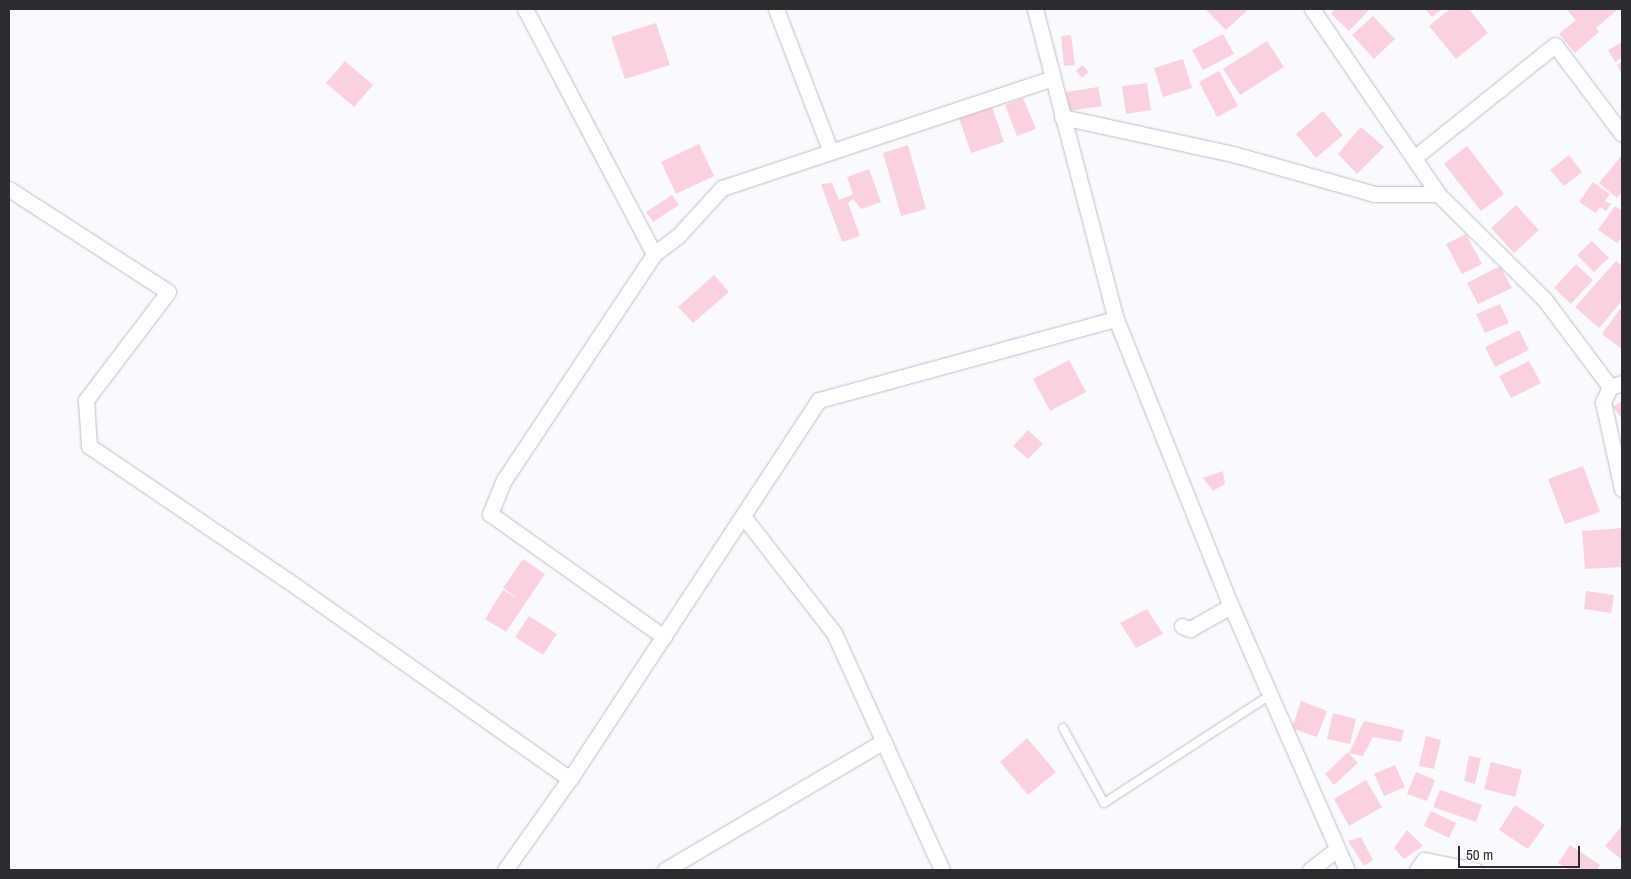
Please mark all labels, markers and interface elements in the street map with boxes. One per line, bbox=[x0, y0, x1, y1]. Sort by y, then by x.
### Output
scale bar bbox=[1461, 836, 1584, 868]
text: 50 m bbox=[1466, 844, 1493, 865]

